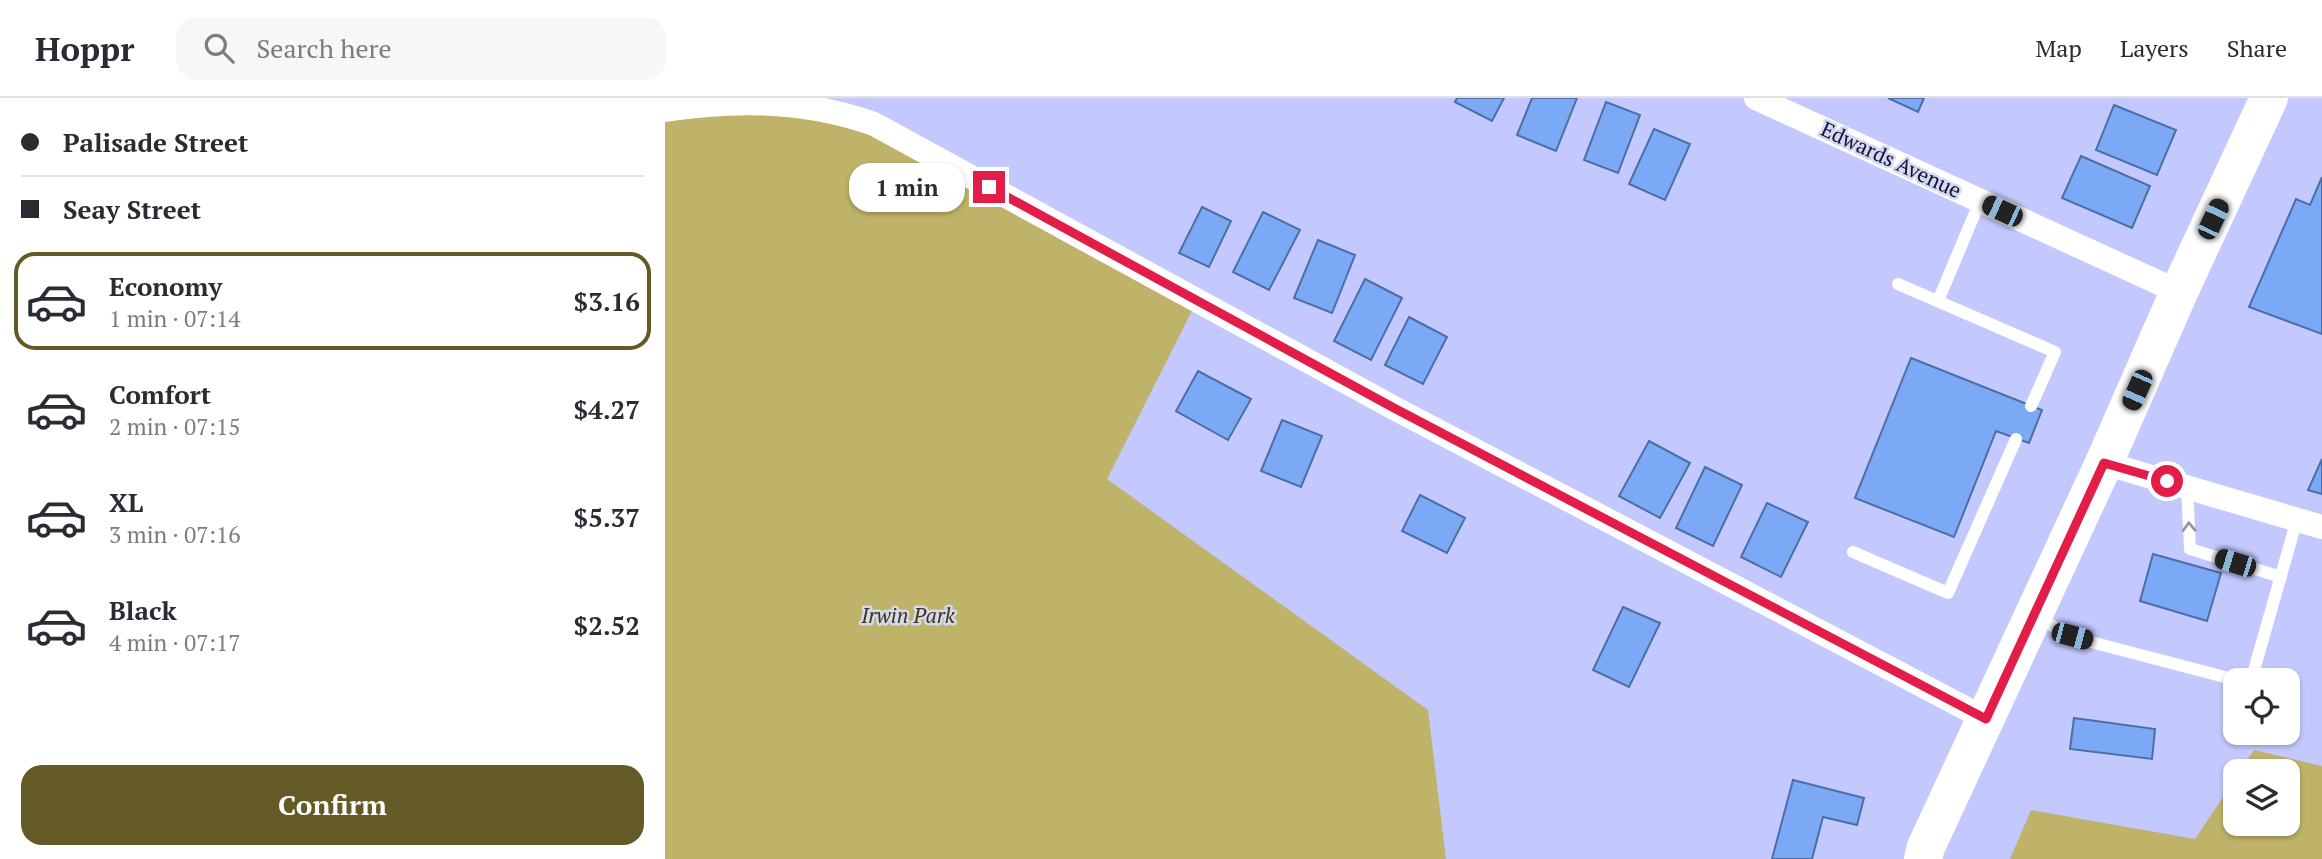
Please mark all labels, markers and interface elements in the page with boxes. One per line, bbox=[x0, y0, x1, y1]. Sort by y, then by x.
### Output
search box bbox=[176, 17, 666, 80]
text: Hoppr bbox=[35, 27, 134, 70]
icon: search bbox=[200, 29, 238, 67]
text: Search here bbox=[256, 31, 392, 65]
text: Map bbox=[2035, 32, 2082, 64]
text: Layers bbox=[2120, 32, 2189, 64]
text: Share bbox=[2227, 32, 2287, 64]
street label: Edwards Avenue bbox=[1817, 114, 1966, 204]
text: Palisade Street bbox=[63, 125, 248, 159]
callout: 1 min bbox=[849, 162, 965, 212]
route end bbox=[973, 171, 1005, 203]
text: 1 min bbox=[876, 172, 938, 203]
text: Seay Street bbox=[63, 192, 201, 226]
car bbox=[1979, 193, 2026, 229]
car bbox=[2195, 196, 2232, 242]
text: Economy bbox=[109, 269, 222, 303]
icon: car bbox=[25, 270, 88, 333]
text: $3.16 bbox=[574, 284, 640, 318]
text: 1 min · 07:14 bbox=[109, 303, 241, 334]
car bbox=[2119, 367, 2156, 413]
text: Comfort bbox=[109, 377, 211, 411]
icon: car bbox=[25, 378, 88, 441]
text: $4.27 bbox=[574, 392, 640, 426]
text: 2 min · 07:15 bbox=[109, 411, 241, 442]
route start bbox=[2151, 465, 2183, 497]
text: XL bbox=[109, 485, 143, 519]
icon: car bbox=[25, 486, 88, 549]
text: $5.37 bbox=[574, 500, 640, 534]
text: 3 min · 07:16 bbox=[109, 519, 241, 550]
one-way arrow bbox=[2181, 521, 2196, 532]
car bbox=[2212, 547, 2259, 579]
text: Black bbox=[109, 593, 177, 627]
icon: car bbox=[25, 594, 88, 657]
park label: Irwin Park bbox=[860, 601, 956, 629]
text: $2.52 bbox=[574, 608, 640, 642]
car bbox=[2049, 620, 2096, 652]
text: 4 min · 07:17 bbox=[109, 627, 241, 658]
map controls bbox=[2223, 668, 2300, 836]
button: locate bbox=[2223, 668, 2300, 745]
button: layers bbox=[2223, 759, 2300, 836]
button: Confirm bbox=[21, 765, 644, 845]

